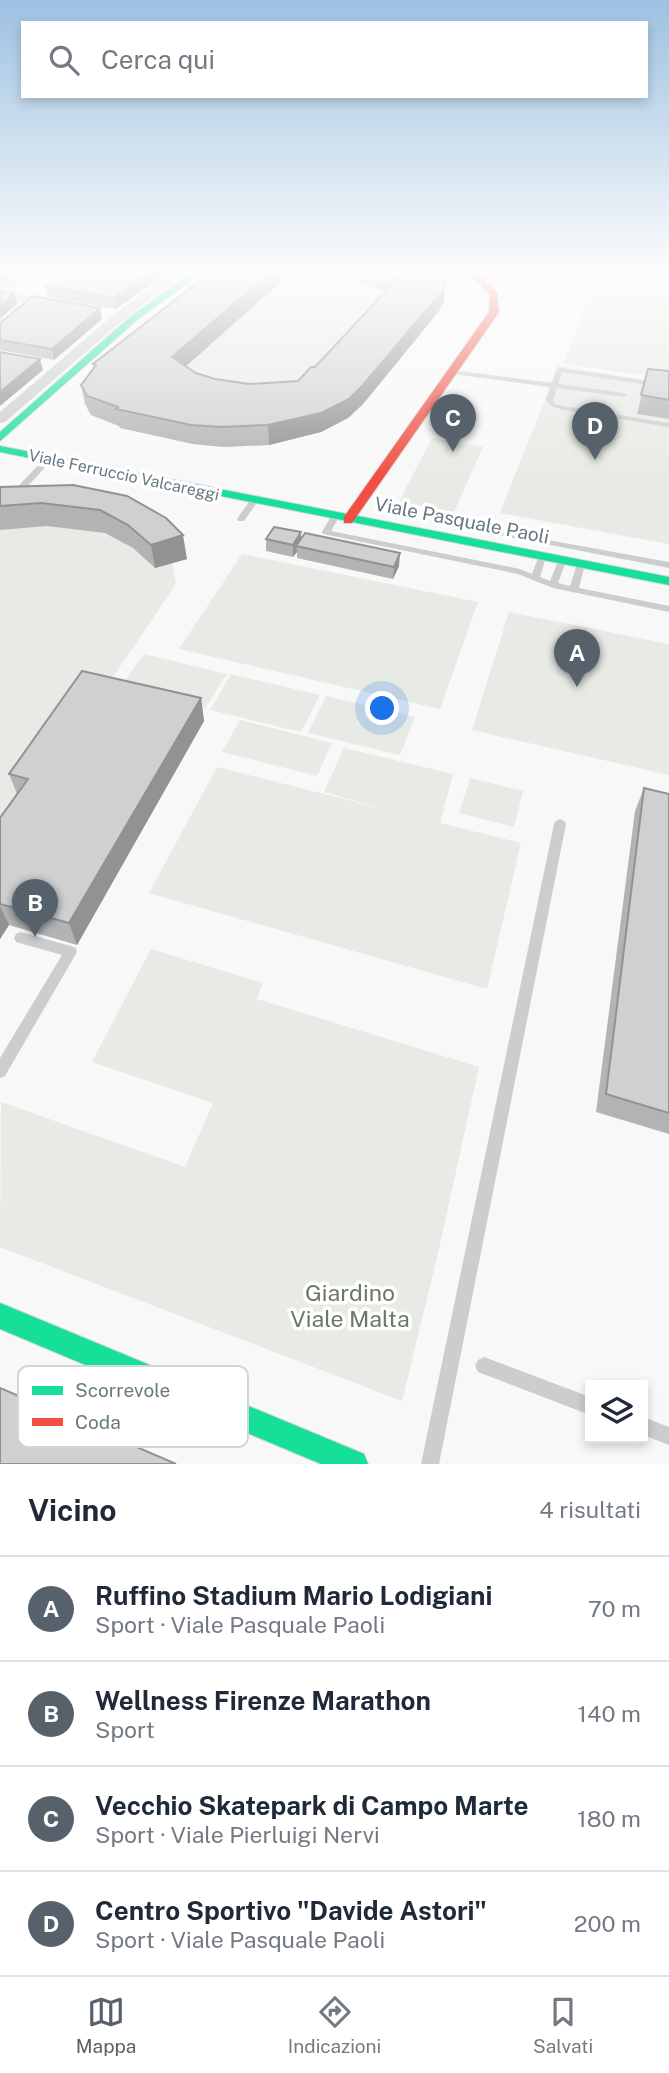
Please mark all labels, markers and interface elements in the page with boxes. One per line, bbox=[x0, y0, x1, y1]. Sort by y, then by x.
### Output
search box bbox=[21, 21, 648, 98]
icon: search bbox=[45, 41, 83, 79]
text: Cerca qui bbox=[101, 44, 215, 75]
pin: C bbox=[430, 394, 476, 452]
pin: D bbox=[572, 402, 618, 460]
street label: Viale Ferruccio Valcareggi bbox=[27, 446, 221, 504]
street label: Viale Pasquale Paoli bbox=[373, 492, 551, 548]
pin: A bbox=[554, 629, 600, 687]
your location bbox=[365, 691, 399, 725]
pin: B bbox=[12, 879, 58, 937]
park label: Giardino Viale Malta bbox=[290, 1279, 410, 1332]
legend bbox=[18, 1366, 248, 1447]
text: Scorrevole bbox=[75, 1379, 170, 1401]
map controls bbox=[585, 1380, 648, 1443]
button: layers bbox=[585, 1380, 648, 1443]
text: Coda bbox=[75, 1411, 121, 1433]
text: Vicino bbox=[28, 1492, 117, 1528]
text: 4 risultati bbox=[539, 1496, 641, 1523]
text: Ruffino Stadium Mario Lodigiani bbox=[95, 1580, 492, 1611]
text: A bbox=[43, 1595, 59, 1622]
text: 70 m bbox=[588, 1595, 641, 1622]
text: Sport · Viale Pasquale Paoli bbox=[95, 1611, 385, 1638]
text: Wellness Firenze Marathon bbox=[95, 1685, 431, 1716]
text: B bbox=[43, 1700, 59, 1727]
text: 140 m bbox=[578, 1700, 641, 1727]
text: Sport bbox=[95, 1716, 155, 1743]
text: Vecchio Skatepark di Campo Marte bbox=[95, 1790, 529, 1821]
text: C bbox=[43, 1805, 59, 1832]
text: 180 m bbox=[577, 1805, 641, 1832]
text: Sport · Viale Pierluigi Nervi bbox=[95, 1821, 380, 1848]
text: Centro Sportivo "Davide Astori" bbox=[95, 1895, 487, 1926]
text: D bbox=[43, 1910, 59, 1937]
text: 200 m bbox=[574, 1910, 641, 1937]
text: Sport · Viale Pasquale Paoli bbox=[95, 1926, 385, 1953]
tab: Mappa bbox=[76, 1993, 136, 2057]
tab: Indicazioni bbox=[288, 1993, 381, 2057]
tab: Salvati bbox=[533, 1993, 593, 2057]

